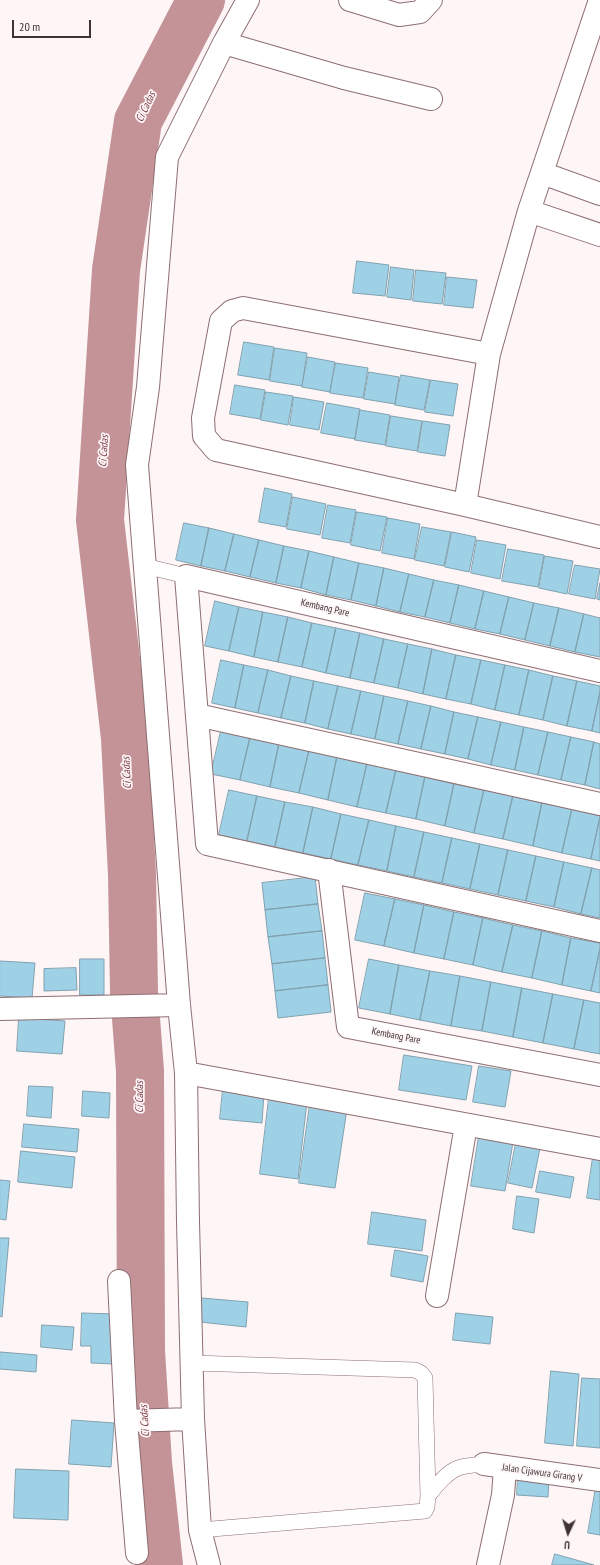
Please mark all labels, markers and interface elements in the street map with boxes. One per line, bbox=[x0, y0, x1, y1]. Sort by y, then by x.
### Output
scale bar bbox=[14, 12, 93, 38]
text: 20 m bbox=[19, 19, 40, 34]
water label: Ci Cadas bbox=[133, 90, 159, 124]
water label: Ci Cadas bbox=[96, 435, 112, 467]
street label: Kembang Pare bbox=[300, 597, 350, 619]
water label: Ci Cadas bbox=[120, 757, 134, 789]
street label: Kembang Pare bbox=[371, 1025, 421, 1047]
water label: Ci Cadas bbox=[133, 1081, 147, 1113]
water label: Ci Cadas bbox=[137, 1405, 153, 1437]
street label: Jalan Cijawura Girang V bbox=[501, 1461, 583, 1485]
north arrow bbox=[548, 1513, 588, 1553]
text: U bbox=[564, 1538, 570, 1552]

